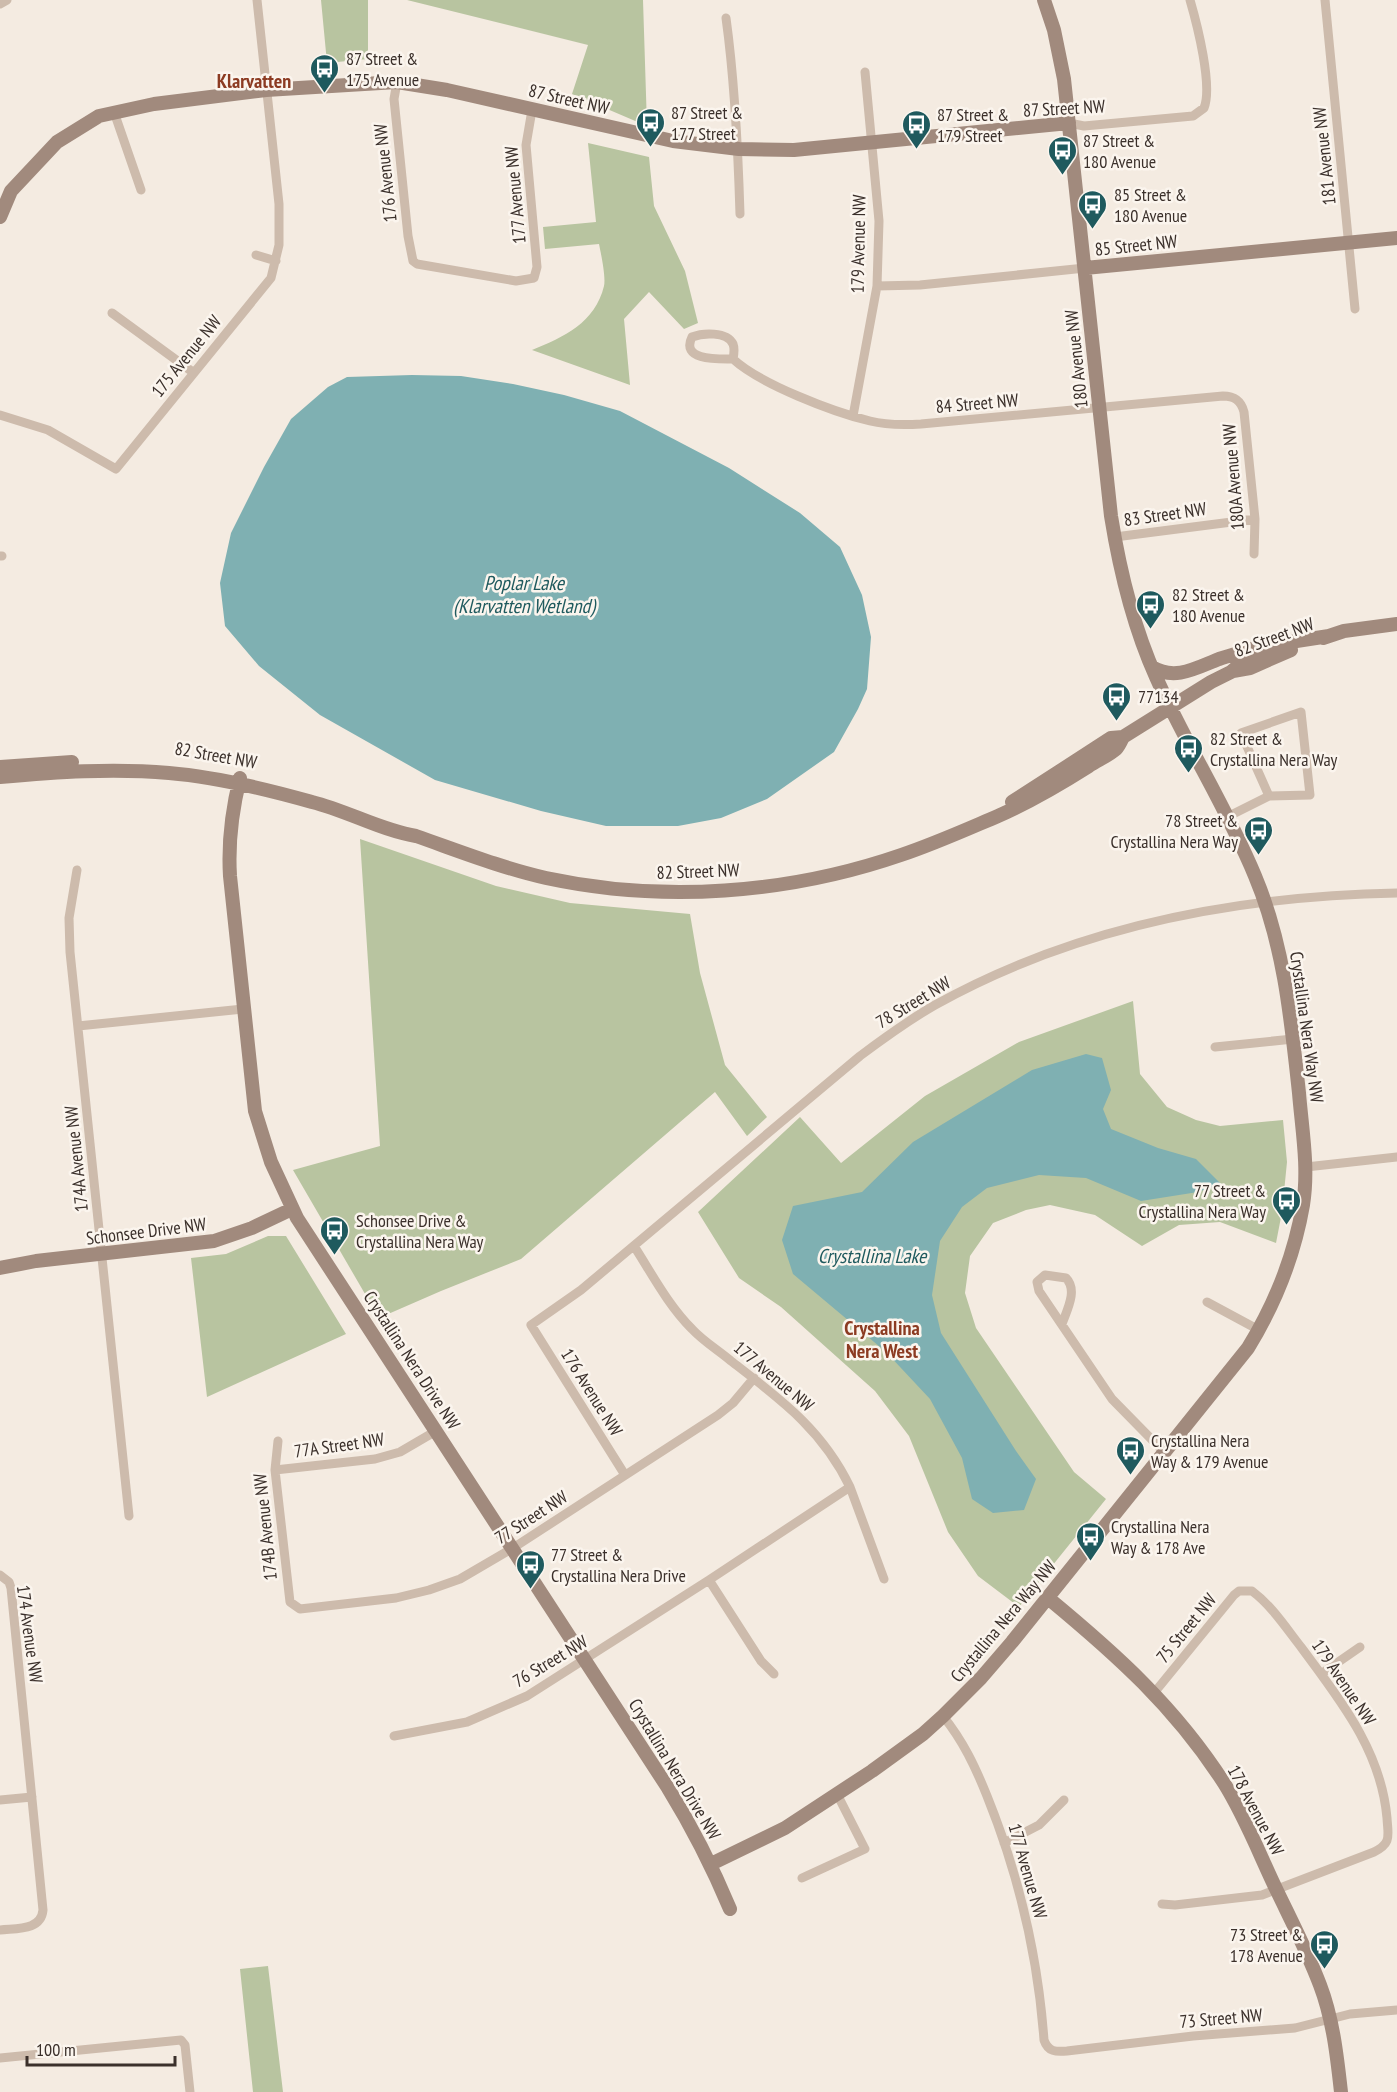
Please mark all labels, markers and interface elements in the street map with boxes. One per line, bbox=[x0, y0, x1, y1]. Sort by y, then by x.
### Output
place label: 87 Street & 175 Avenue bbox=[346, 47, 419, 91]
bus stop icon: 87 Street & 175 Avenue bbox=[309, 52, 341, 94]
district label: Klarvatten bbox=[217, 68, 291, 94]
street label: 87 Street NW bbox=[526, 79, 612, 119]
street label: 87 Street NW bbox=[1022, 94, 1106, 122]
place label: 87 Street & 177 Street bbox=[671, 101, 743, 145]
place label: 87 Street & 179 Street bbox=[937, 103, 1009, 147]
bus stop icon: 87 Street & 177 Street bbox=[634, 106, 666, 148]
street label: 181 Avenue NW bbox=[1307, 106, 1341, 206]
bus stop icon: 87 Street & 179 Street bbox=[900, 108, 932, 150]
street label: 176 Avenue NW bbox=[368, 123, 402, 223]
place label: 87 Street & 180 Avenue bbox=[1083, 129, 1156, 173]
bus stop icon: 87 Street & 180 Avenue bbox=[1046, 134, 1078, 176]
street label: 177 Avenue NW bbox=[499, 145, 531, 245]
place label: 85 Street & 180 Avenue bbox=[1114, 183, 1187, 227]
bus stop icon: 85 Street & 180 Avenue bbox=[1077, 188, 1109, 230]
street label: 179 Avenue NW bbox=[846, 194, 870, 294]
street label: 85 Street NW bbox=[1094, 229, 1178, 261]
street label: 180 Avenue NW bbox=[1059, 309, 1093, 409]
street label: 175 Avenue NW bbox=[146, 310, 226, 402]
street label: 84 Street NW bbox=[935, 388, 1019, 418]
street label: 180A Avenue NW bbox=[1217, 423, 1249, 531]
street label: 83 Street NW bbox=[1122, 497, 1208, 531]
water label: Poplar Lake (Klarvatten Wetland) bbox=[453, 570, 597, 619]
place label: 82 Street & 180 Avenue bbox=[1172, 583, 1245, 627]
bus stop icon: 82 Street & 180 Avenue bbox=[1135, 588, 1167, 630]
street label: 82 Street NW bbox=[1231, 612, 1317, 662]
bus stop icon: 77134 bbox=[1101, 680, 1133, 722]
place label: 77134 bbox=[1138, 685, 1179, 708]
place label: 82 Street & Crystallina Nera Way bbox=[1210, 727, 1338, 771]
bus stop icon: 82 Street & Crystallina Nera Way bbox=[1173, 732, 1205, 774]
street label: 82 Street NW bbox=[173, 736, 259, 774]
place label: 78 Street & Crystallina Nera Way bbox=[1111, 809, 1238, 853]
bus stop icon: 78 Street & Crystallina Nera Way bbox=[1243, 814, 1275, 856]
street label: 82 Street NW bbox=[656, 858, 740, 884]
street label: Crystallina Nera Way NW bbox=[1285, 950, 1329, 1104]
street label: 78 Street NW bbox=[872, 971, 954, 1033]
street label: 174A Avenue NW bbox=[59, 1105, 93, 1213]
place label: 77 Street & Crystallina Nera Way bbox=[1139, 1179, 1266, 1223]
bus stop icon: 77 Street & Crystallina Nera Way bbox=[1271, 1184, 1303, 1226]
place label: Schonsee Drive & Crystallina Nera Way bbox=[356, 1209, 484, 1253]
street label: Schonsee Drive NW bbox=[85, 1212, 207, 1250]
bus stop icon: Schonsee Drive & Crystallina Nera Way bbox=[319, 1214, 351, 1256]
water label: Crystallina Lake bbox=[818, 1243, 928, 1269]
street label: Crystallina Nera Drive NW bbox=[359, 1286, 465, 1434]
district label: Crystallina Nera West bbox=[844, 1315, 920, 1364]
street label: 177 Avenue NW bbox=[729, 1336, 819, 1416]
street label: 176 Avenue NW bbox=[556, 1344, 628, 1440]
street label: 77A Street NW bbox=[293, 1427, 385, 1463]
place label: Crystallina Nera Way & 179 Avenue bbox=[1151, 1429, 1269, 1473]
bus stop icon: Crystallina Nera Way & 179 Avenue bbox=[1114, 1434, 1146, 1476]
street label: 174B Avenue NW bbox=[248, 1472, 282, 1582]
street label: 77 Street NW bbox=[490, 1485, 572, 1549]
place label: Crystallina Nera Way & 178 Ave bbox=[1111, 1515, 1209, 1559]
bus stop icon: Crystallina Nera Way & 178 Ave bbox=[1074, 1520, 1106, 1562]
place label: 77 Street & Crystallina Nera Drive bbox=[551, 1543, 686, 1587]
bus stop icon: 77 Street & Crystallina Nera Drive bbox=[514, 1548, 546, 1590]
street label: Crystallina Nera Way NW bbox=[945, 1555, 1061, 1687]
street label: 174 Avenue NW bbox=[12, 1584, 48, 1684]
street label: 75 Street NW bbox=[1151, 1589, 1221, 1667]
street label: 76 Street NW bbox=[509, 1630, 591, 1692]
street label: 179 Avenue NW bbox=[1307, 1635, 1381, 1729]
street label: Crystallina Nera Drive NW bbox=[624, 1694, 726, 1844]
street label: 178 Avenue NW bbox=[1223, 1761, 1289, 1859]
street label: 177 Avenue NW bbox=[1003, 1821, 1053, 1921]
place label: 73 Street & 178 Avenue bbox=[1230, 1923, 1303, 1967]
bus stop icon: 73 Street & 178 Avenue bbox=[1308, 1928, 1340, 1970]
street label: 73 Street NW bbox=[1179, 2003, 1263, 2033]
scale bar bbox=[27, 2029, 176, 2067]
text: 100 m bbox=[36, 2038, 76, 2061]

